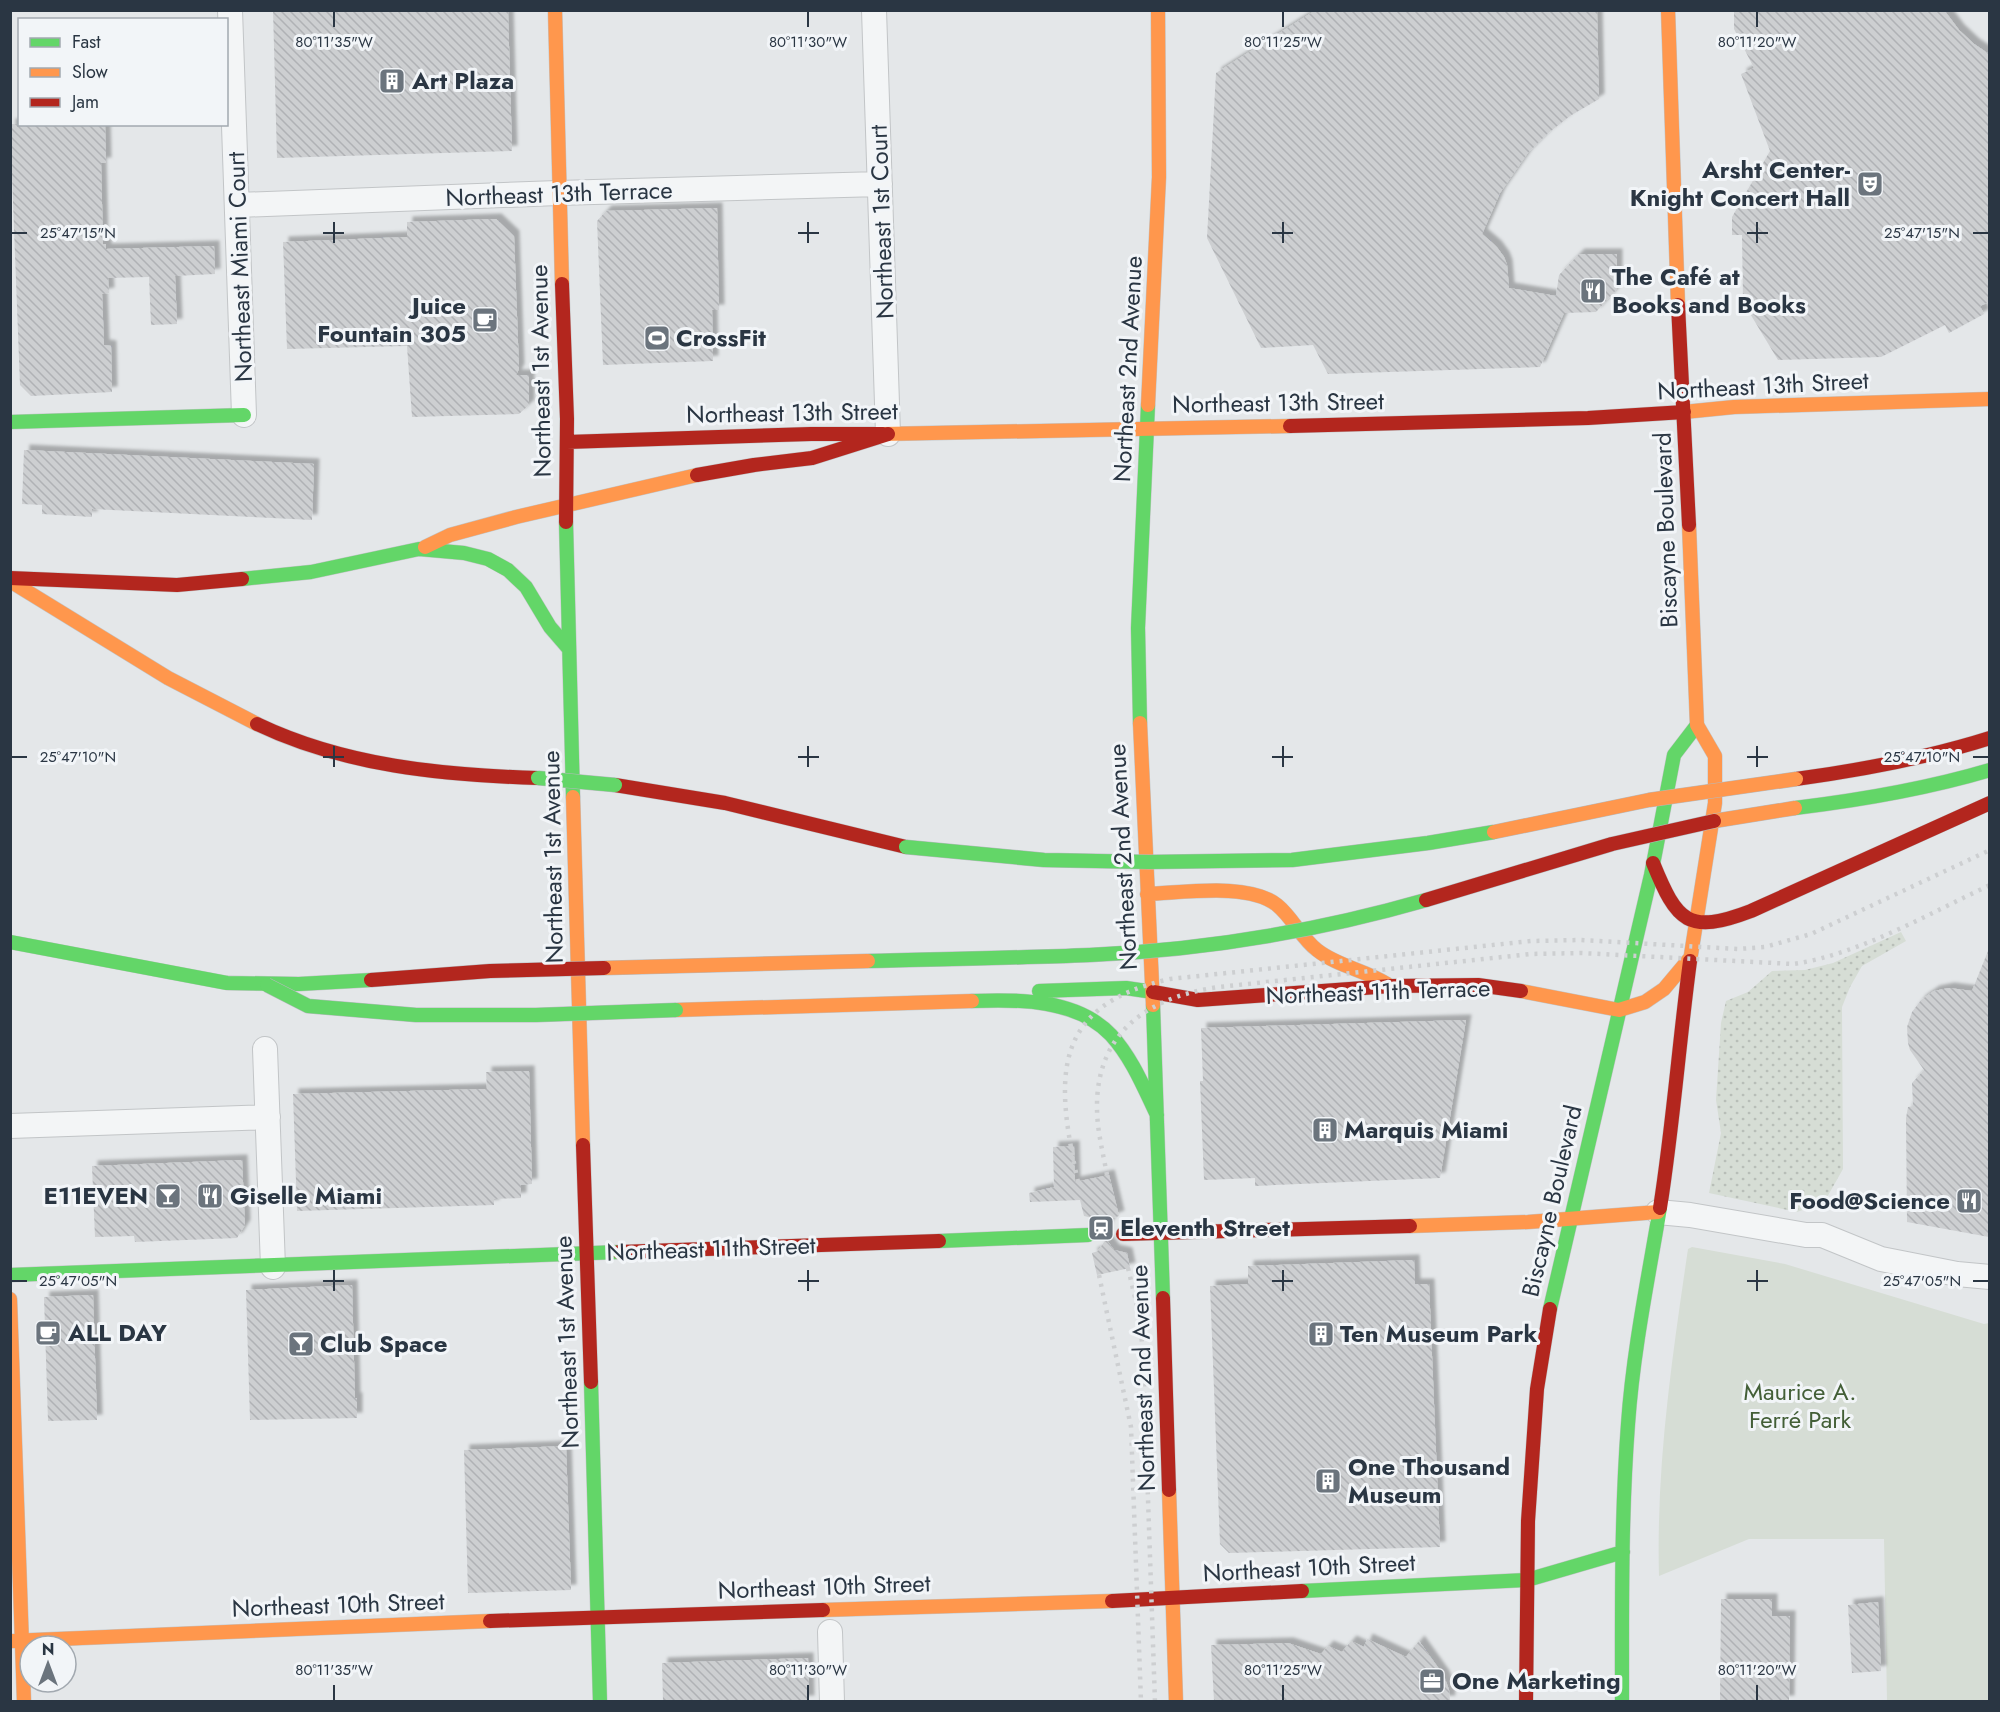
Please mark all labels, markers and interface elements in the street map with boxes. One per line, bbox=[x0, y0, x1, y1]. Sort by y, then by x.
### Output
legend bbox=[18, 18, 228, 126]
text: Fast bbox=[72, 29, 101, 55]
text: 80°11'35"W bbox=[295, 31, 373, 53]
text: 80°11'30"W bbox=[769, 31, 847, 53]
text: 80°11'25"W bbox=[1244, 31, 1322, 53]
text: 80°11'20"W bbox=[1718, 31, 1796, 53]
text: Slow bbox=[72, 59, 109, 85]
place label: Art Plaza bbox=[411, 63, 514, 98]
building icon: Art Plaza bbox=[377, 66, 407, 96]
text: Jam bbox=[70, 89, 99, 115]
street label: Northeast 1st Court bbox=[861, 124, 902, 320]
street label: Northeast Miami Court bbox=[218, 151, 261, 383]
place label: Arsht Center- Knight Concert Hall bbox=[1630, 152, 1851, 215]
theatre icon: Arsht Center- Knight Concert Hall bbox=[1855, 169, 1885, 199]
street label: Northeast 13th Terrace bbox=[445, 172, 673, 215]
text: 25°47'15"N bbox=[40, 222, 116, 244]
text: 25°47'15"N bbox=[1884, 222, 1960, 244]
street label: Northeast 2nd Avenue bbox=[1104, 255, 1151, 483]
place label: The Café at Books and Books bbox=[1612, 259, 1806, 322]
street label: Northeast 1st Avenue bbox=[521, 264, 560, 478]
restaurant icon: The Café at Books and Books bbox=[1578, 276, 1608, 306]
place label: Juice Fountain 305 bbox=[317, 288, 466, 351]
cafe icon: Juice Fountain 305 bbox=[470, 305, 500, 335]
place label: CrossFit bbox=[676, 320, 766, 355]
sports icon: CrossFit bbox=[642, 323, 672, 353]
street label: Northeast 13th Street bbox=[1656, 362, 1870, 409]
street label: Northeast 13th Street bbox=[1172, 383, 1384, 422]
street label: Northeast 13th Street bbox=[686, 393, 898, 432]
street label: Biscayne Boulevard bbox=[1645, 432, 1686, 628]
street label: Northeast 2nd Avenue bbox=[1099, 743, 1146, 971]
text: 25°47'10"N bbox=[40, 746, 116, 768]
text: 25°47'10"N bbox=[1884, 746, 1960, 768]
street label: Northeast 1st Avenue bbox=[533, 750, 572, 964]
street label: Northeast 11th Terrace bbox=[1265, 970, 1491, 1013]
street label: Biscayne Boulevard bbox=[1512, 1102, 1591, 1300]
place label: Marquis Miami bbox=[1344, 1112, 1508, 1147]
building icon: Marquis Miami bbox=[1310, 1115, 1340, 1145]
place label: E11EVEN bbox=[43, 1178, 148, 1213]
place label: Giselle Miami bbox=[230, 1178, 382, 1213]
bar icon: E11EVEN bbox=[153, 1181, 183, 1211]
restaurant icon: Giselle Miami bbox=[195, 1181, 225, 1211]
place label: Food@Science bbox=[1789, 1183, 1950, 1218]
restaurant icon: Food@Science bbox=[1954, 1186, 1984, 1216]
place label: Eleventh Street bbox=[1120, 1210, 1290, 1245]
station icon: Eleventh Street bbox=[1086, 1213, 1116, 1243]
street label: Northeast 11th Street bbox=[606, 1227, 816, 1270]
street label: Northeast 1st Avenue bbox=[545, 1235, 588, 1449]
street label: Northeast 2nd Avenue bbox=[1121, 1264, 1164, 1492]
text: 25°47'05"N bbox=[39, 1270, 117, 1292]
text: 25°47'05"N bbox=[1883, 1270, 1961, 1292]
place label: ALL DAY bbox=[67, 1315, 167, 1350]
place label: Ten Museum Park bbox=[1340, 1316, 1537, 1351]
cafe icon: ALL DAY bbox=[33, 1318, 63, 1348]
building icon: Ten Museum Park bbox=[1306, 1319, 1336, 1349]
place label: Club Space bbox=[320, 1326, 447, 1361]
bar icon: Club Space bbox=[286, 1329, 316, 1359]
park label: Maurice A. Ferré Park bbox=[1744, 1374, 1856, 1437]
place label: One Thousand Museum bbox=[1348, 1449, 1510, 1512]
building icon: One Thousand Museum bbox=[1313, 1466, 1343, 1496]
street label: Northeast 10th Street bbox=[1202, 1544, 1416, 1591]
street label: Northeast 10th Street bbox=[717, 1565, 931, 1608]
street label: Northeast 10th Street bbox=[231, 1583, 445, 1626]
north arrow bbox=[18, 1634, 78, 1694]
text: N bbox=[42, 1638, 54, 1661]
text: 80°11'35"W bbox=[295, 1659, 373, 1681]
text: 80°11'30"W bbox=[769, 1659, 847, 1681]
text: 80°11'25"W bbox=[1244, 1659, 1322, 1681]
text: 80°11'20"W bbox=[1718, 1659, 1796, 1681]
place label: One Marketing bbox=[1452, 1663, 1621, 1698]
office icon: One Marketing bbox=[1417, 1666, 1447, 1696]

